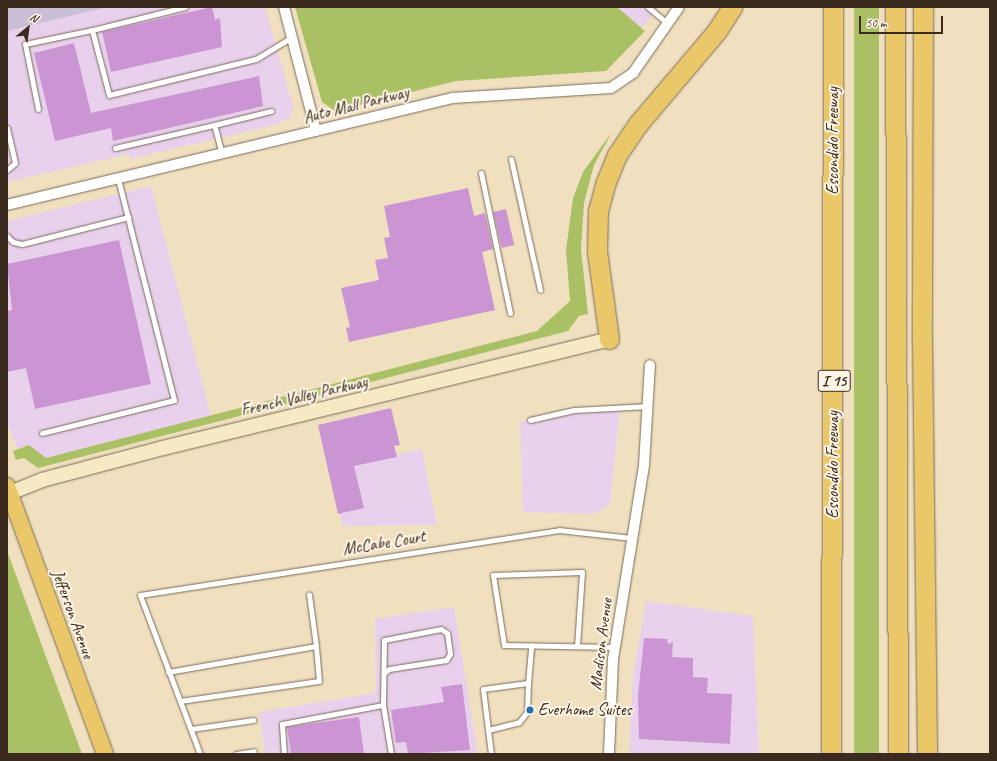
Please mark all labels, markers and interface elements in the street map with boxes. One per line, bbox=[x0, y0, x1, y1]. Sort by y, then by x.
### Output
north arrow bbox=[8, 8, 48, 48]
scale bar bbox=[861, 8, 945, 34]
text: N bbox=[27, 10, 40, 25]
text: 50 m bbox=[866, 15, 886, 31]
street label: Auto Mall Parkway bbox=[301, 82, 411, 128]
street label: Escondido Freeway bbox=[823, 87, 843, 195]
road number: I 15 bbox=[817, 367, 851, 395]
street label: French Valley Parkway bbox=[239, 371, 369, 421]
street label: Escondido Freeway bbox=[823, 411, 843, 519]
street label: McCabe Court bbox=[341, 526, 427, 560]
street label: Jefferson Avenue bbox=[47, 567, 99, 661]
street label: Madison Avenue bbox=[585, 597, 617, 691]
place label: Everhome Suites bbox=[538, 700, 631, 720]
marker: Everhome Suites bbox=[525, 705, 535, 715]

